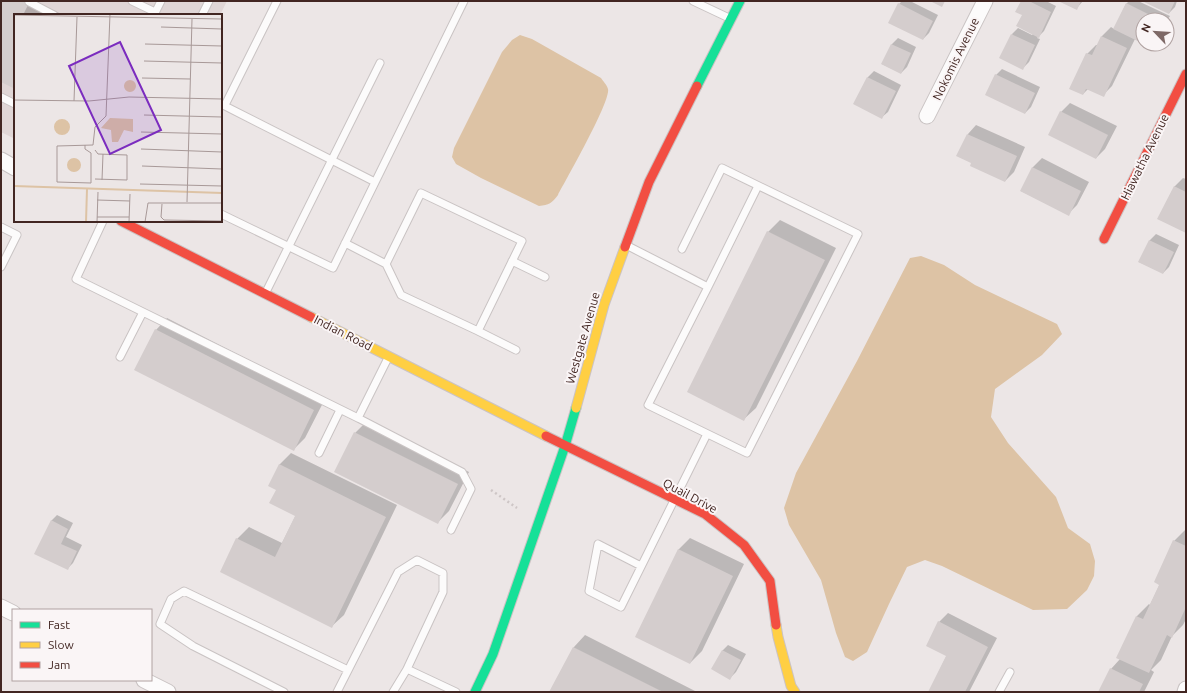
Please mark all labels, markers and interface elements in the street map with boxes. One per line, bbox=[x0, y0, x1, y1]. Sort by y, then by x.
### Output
north arrow bbox=[1135, 12, 1175, 52]
inset map bbox=[14, 14, 222, 222]
street label: Nokomis Avenue bbox=[930, 15, 981, 102]
text: N bbox=[1139, 22, 1153, 34]
street label: Hiawatha Avenue bbox=[1118, 112, 1171, 202]
street label: Westgate Avenue bbox=[563, 290, 602, 385]
street label: Indian Road bbox=[312, 312, 374, 353]
street label: Quail Drive bbox=[661, 476, 720, 515]
legend bbox=[12, 609, 152, 681]
text: Fast bbox=[48, 618, 70, 631]
text: Slow bbox=[48, 638, 74, 651]
text: Jam bbox=[48, 658, 70, 671]

